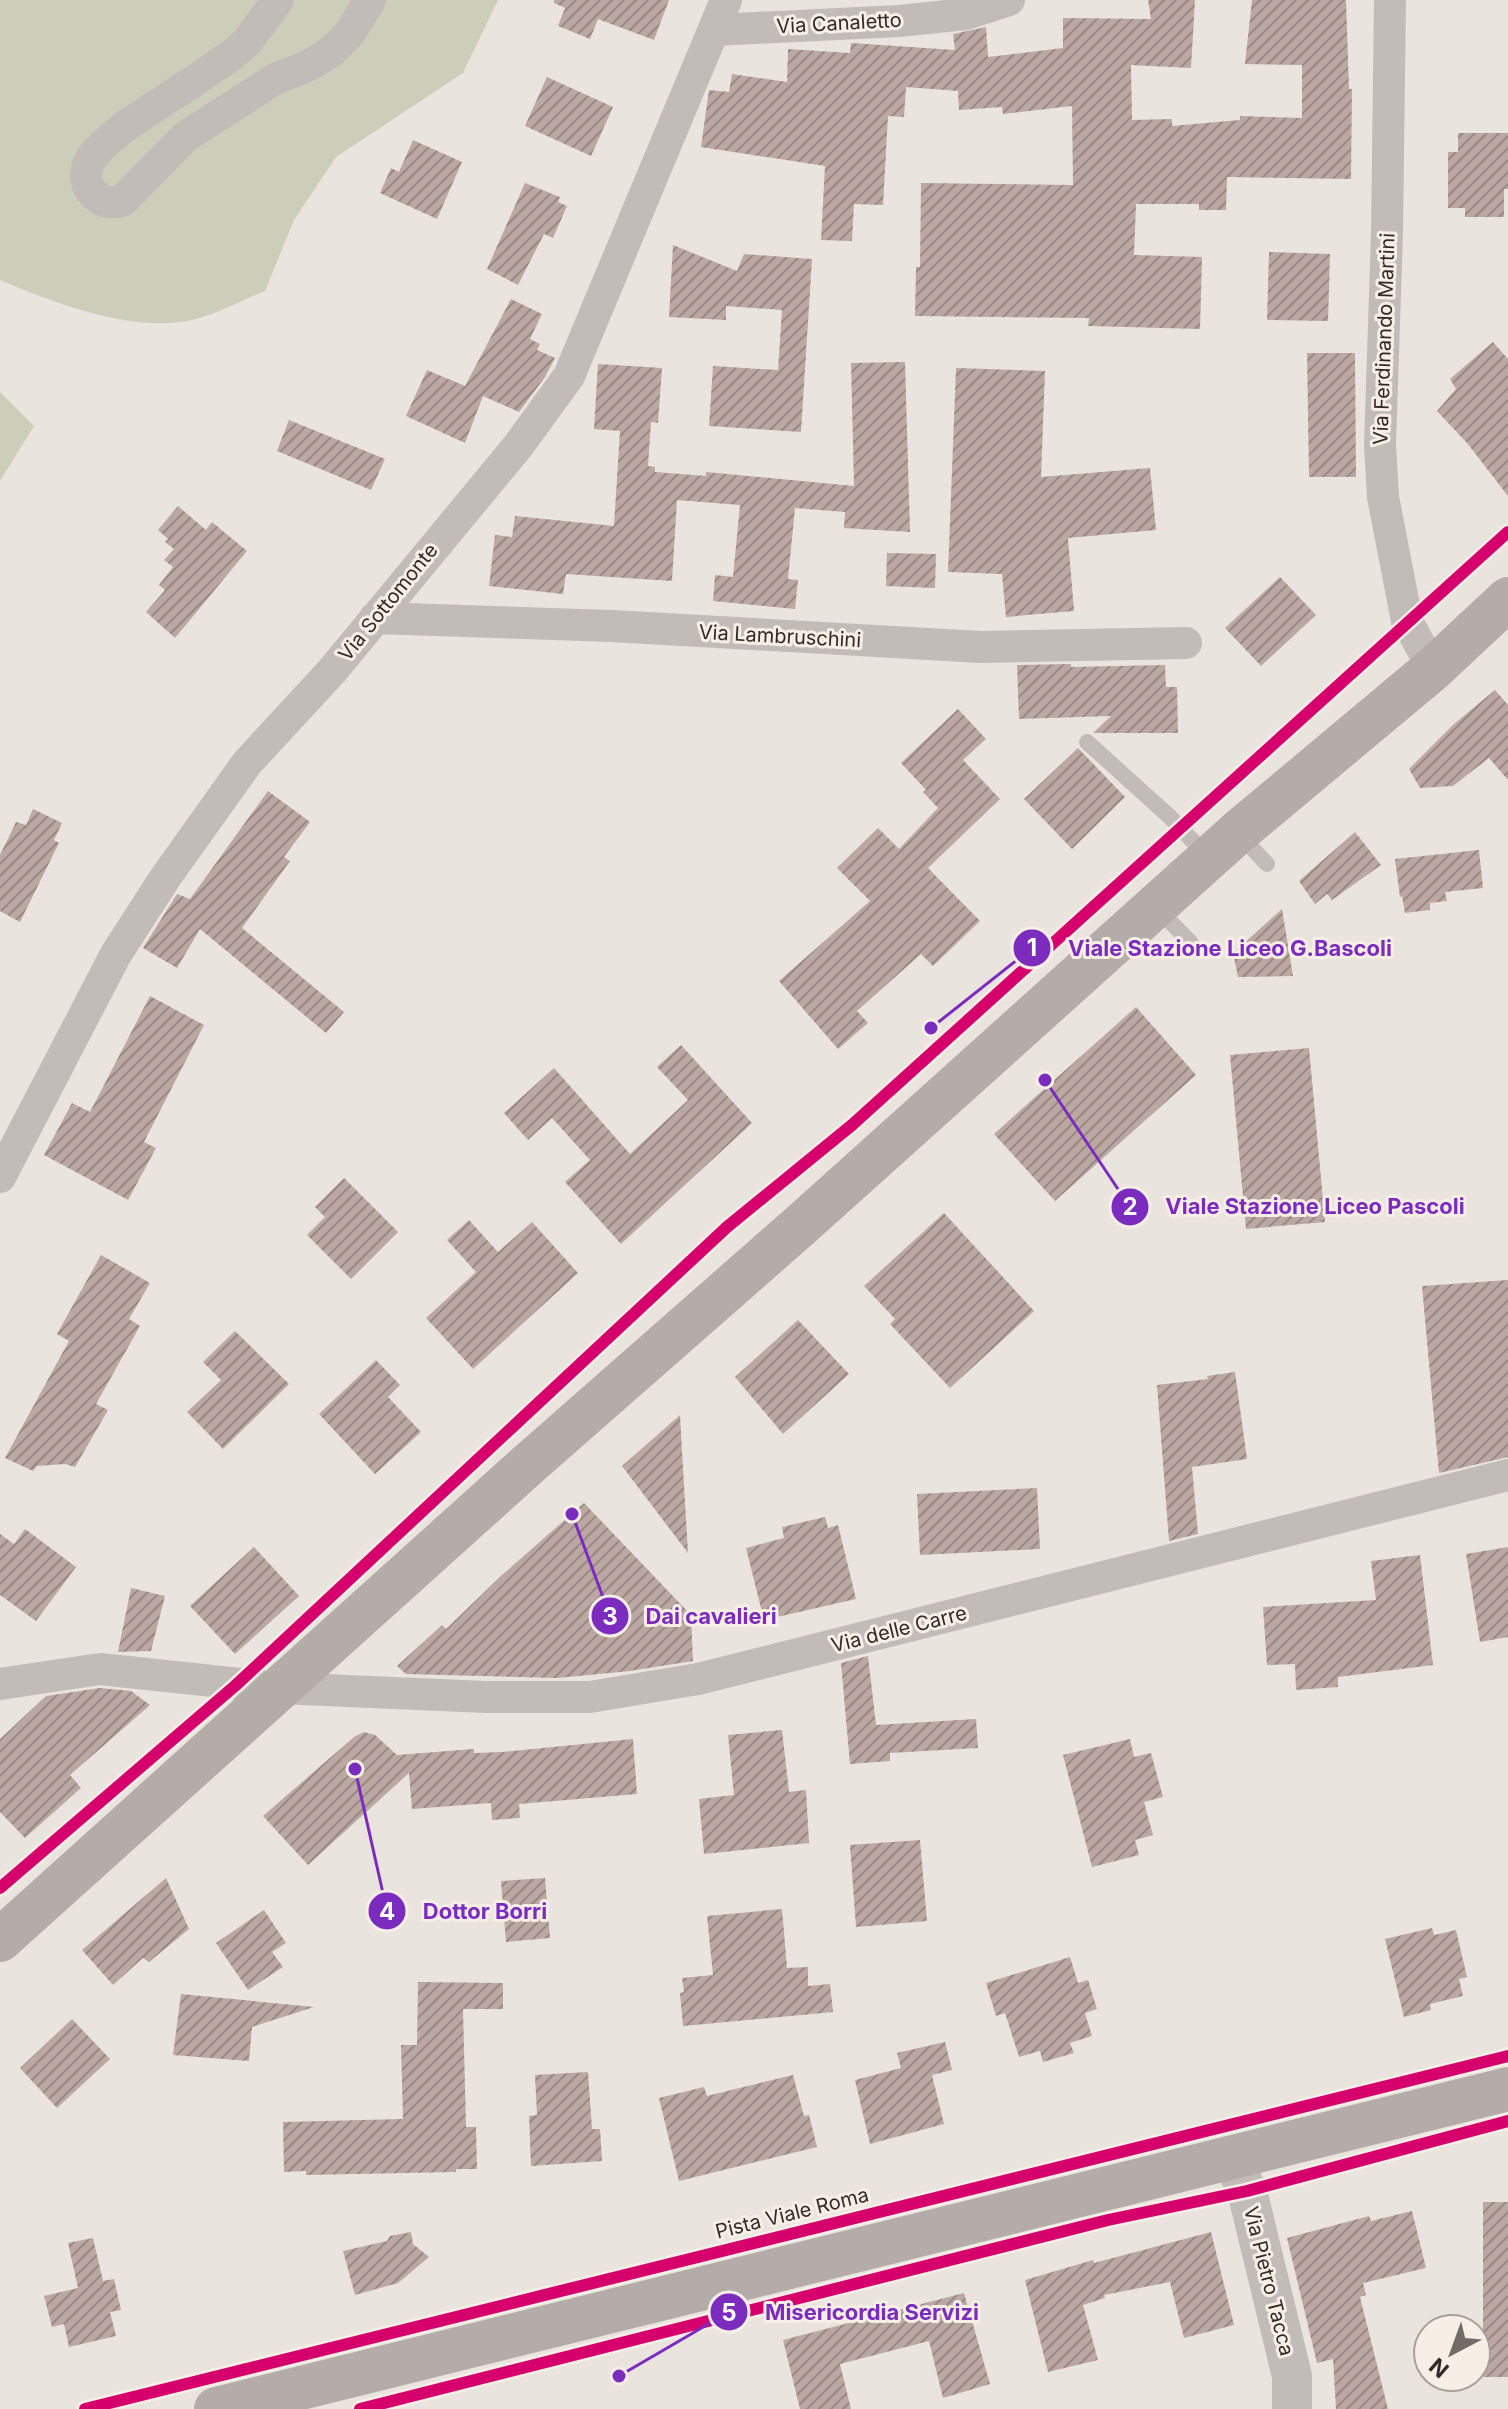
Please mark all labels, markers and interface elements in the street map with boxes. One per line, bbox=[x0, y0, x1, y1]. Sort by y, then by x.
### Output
street label: Via Canaletto bbox=[776, 8, 902, 38]
street label: Via Ferdinando Martini bbox=[1368, 232, 1400, 446]
street label: Via Sottomonte bbox=[333, 538, 443, 666]
street label: Via Lambruschini bbox=[698, 620, 862, 652]
callout: Viale Stazione Liceo G.Bascoli bbox=[1012, 925, 1408, 971]
text: 1 bbox=[1027, 933, 1037, 962]
text: Viale Stazione Liceo G.Bascoli bbox=[1068, 935, 1392, 961]
callout: Viale Stazione Liceo Pascoli bbox=[1110, 1184, 1481, 1230]
text: 2 bbox=[1122, 1192, 1138, 1221]
text: Viale Stazione Liceo Pascoli bbox=[1165, 1193, 1465, 1219]
callout: Dai cavalieri bbox=[590, 1593, 793, 1639]
street label: Via delle Carre bbox=[829, 1601, 969, 1657]
text: 3 bbox=[602, 1602, 618, 1631]
text: Dai cavalieri bbox=[645, 1603, 777, 1629]
callout: Dottor Borri bbox=[367, 1888, 564, 1934]
text: 4 bbox=[379, 1897, 395, 1926]
text: Dottor Borri bbox=[423, 1898, 547, 1924]
street label: Pista Viale Roma bbox=[713, 2182, 871, 2244]
street label: Via Pietro Tacca bbox=[1239, 2204, 1299, 2358]
callout: Misericordia Servizi bbox=[709, 2289, 996, 2335]
text: 5 bbox=[721, 2298, 737, 2327]
text: Misericordia Servizi bbox=[765, 2299, 979, 2325]
north arrow bbox=[1412, 2313, 1492, 2393]
text: N bbox=[1424, 2353, 1454, 2383]

